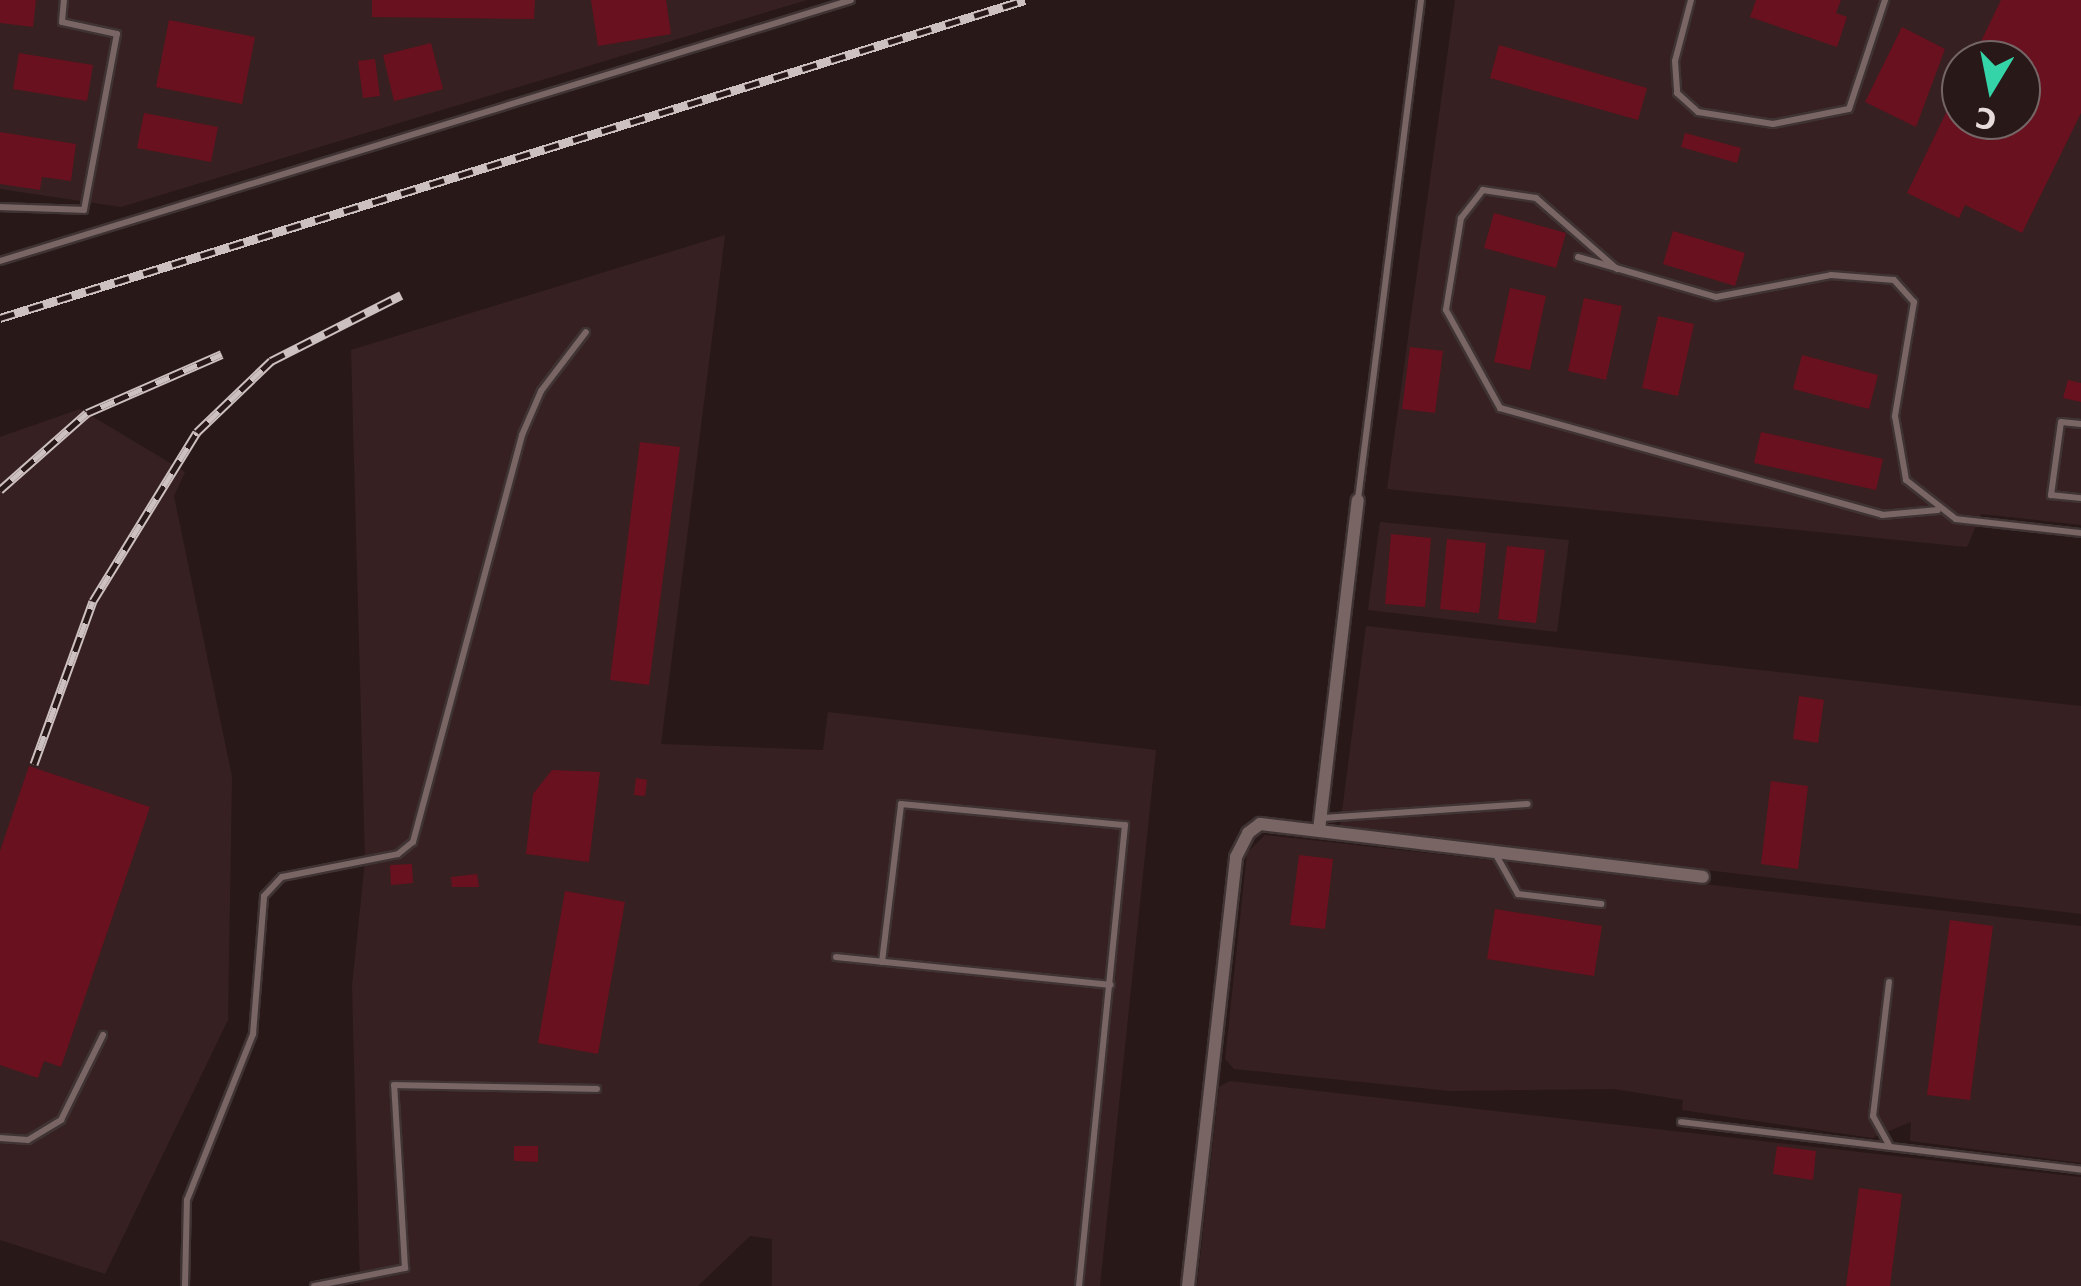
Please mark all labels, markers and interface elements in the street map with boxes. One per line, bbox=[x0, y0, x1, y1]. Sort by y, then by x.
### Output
north arrow bbox=[1941, 40, 2041, 140]
text: С bbox=[1973, 100, 1999, 136]

